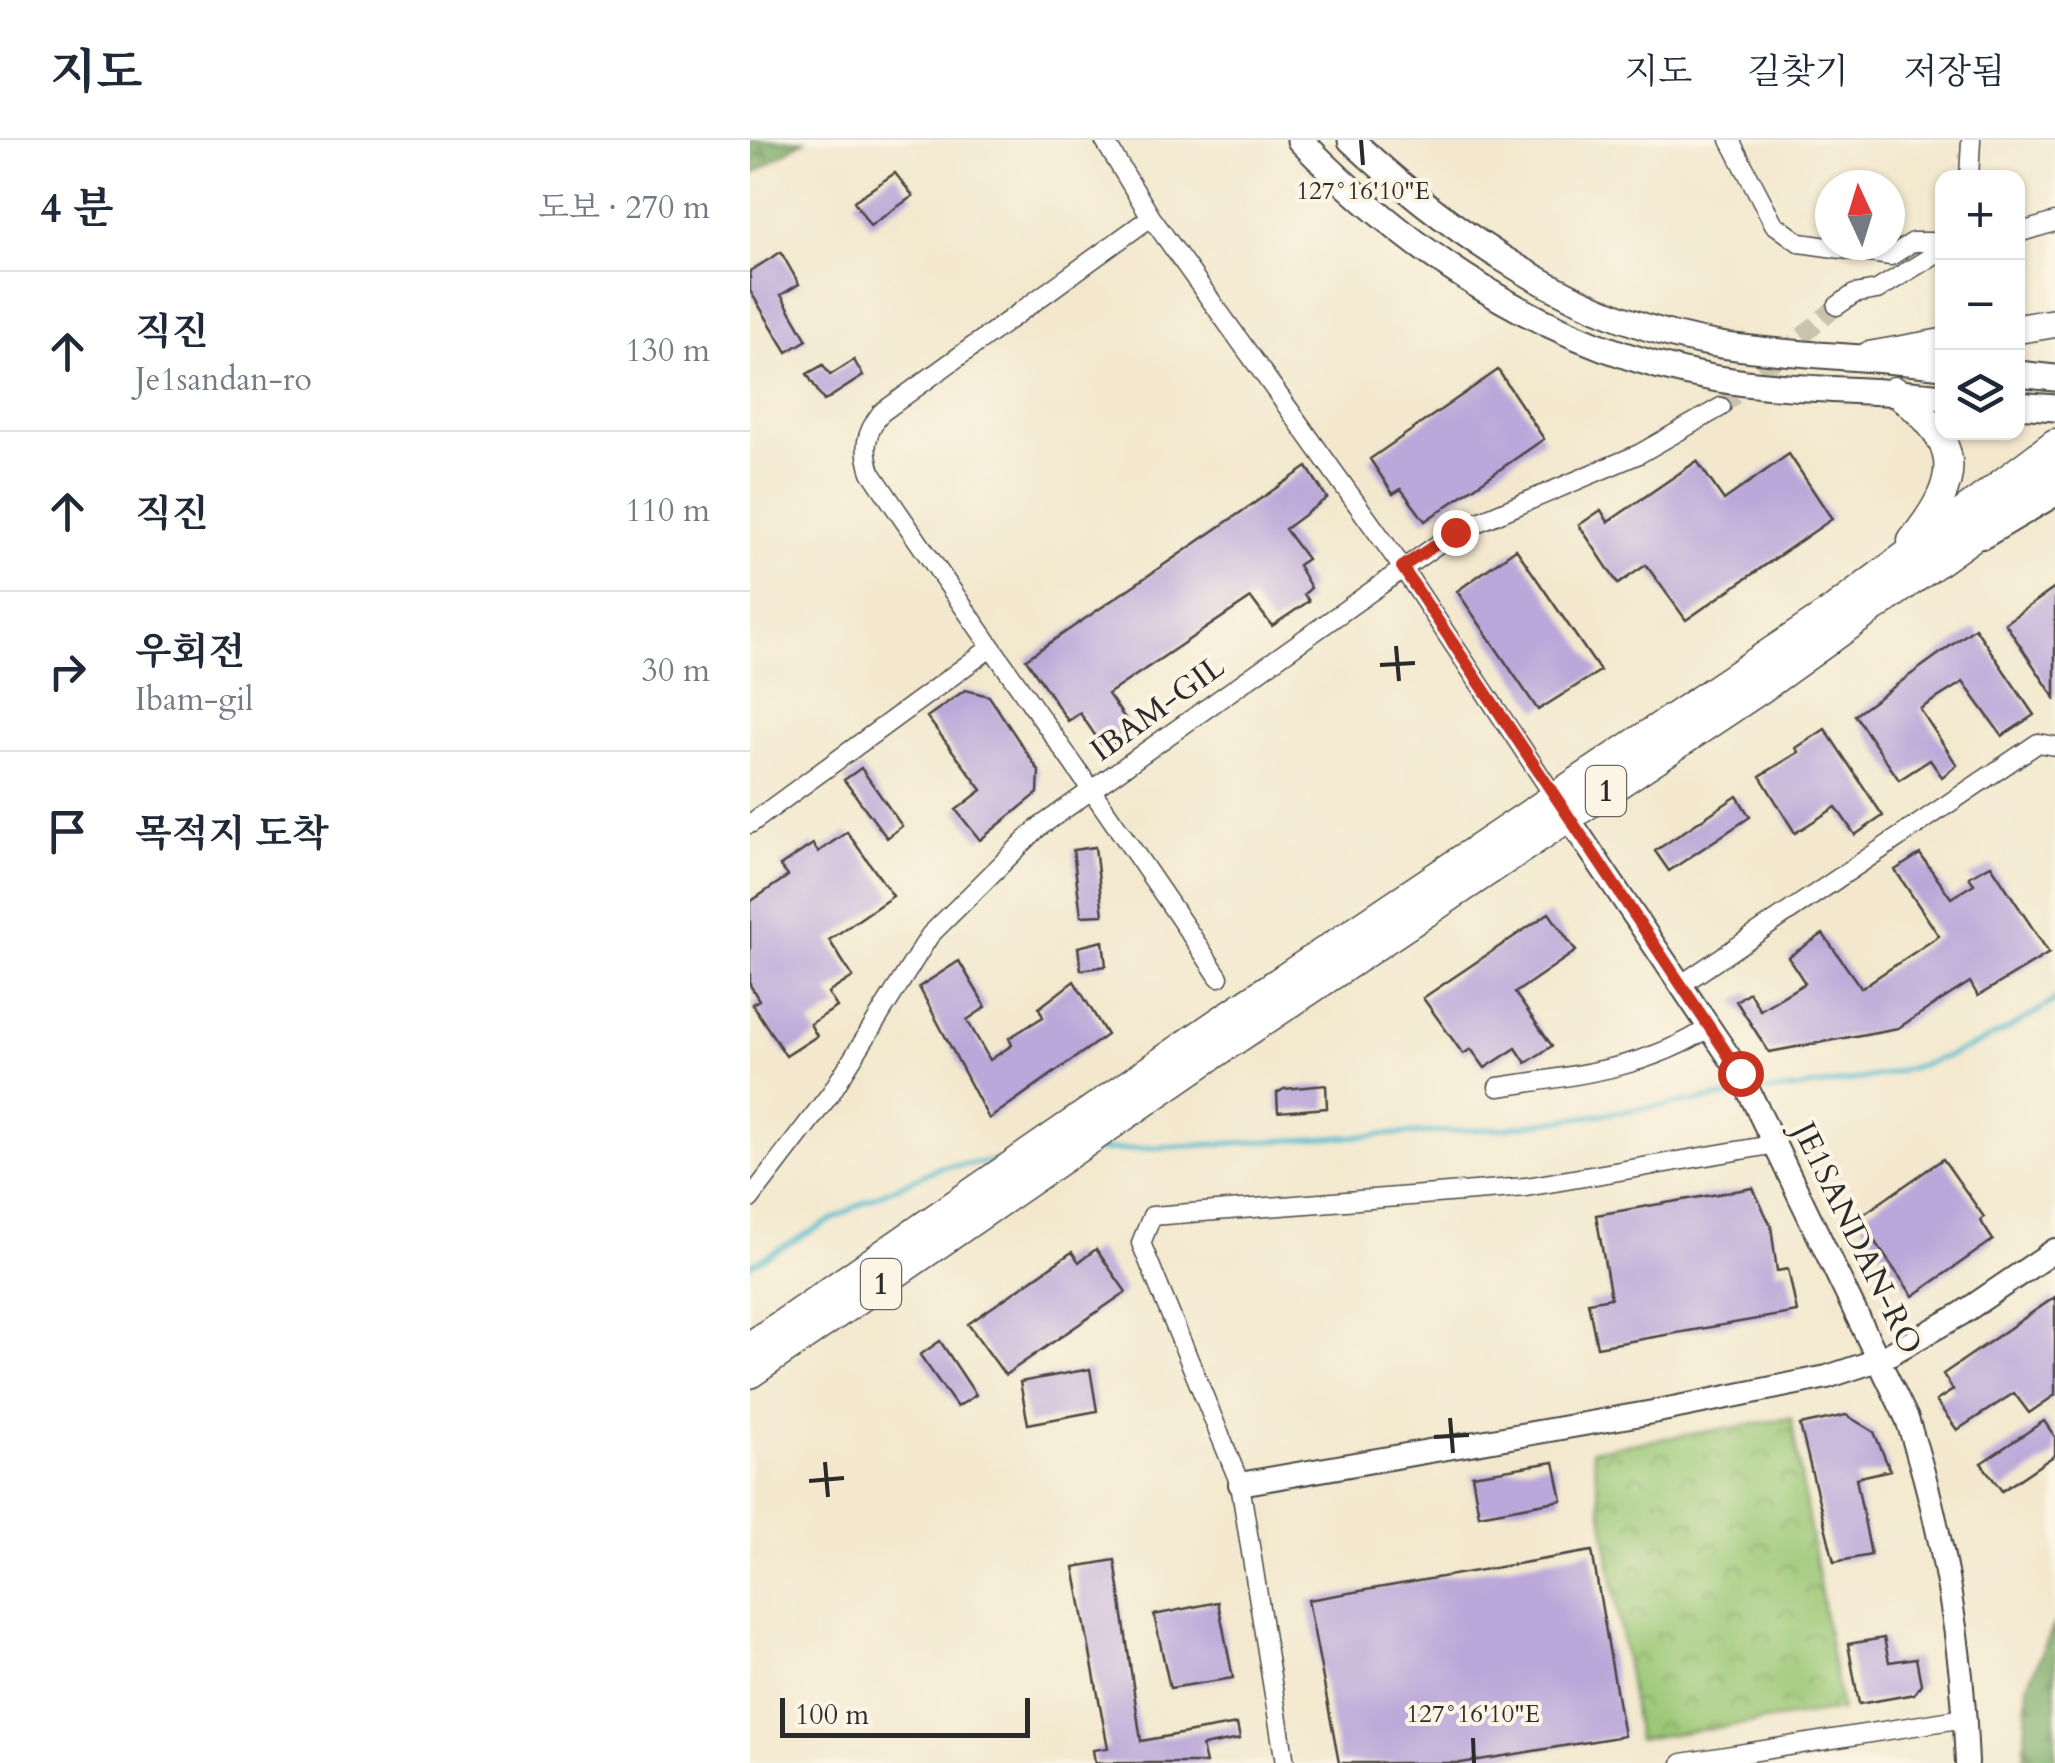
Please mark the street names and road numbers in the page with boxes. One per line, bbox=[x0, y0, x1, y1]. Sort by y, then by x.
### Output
street label: IBAM-GIL bbox=[1082, 645, 1234, 772]
road number: 1 bbox=[1586, 766, 1626, 816]
street label: JE1SANDAN-RO bbox=[1780, 1111, 1932, 1362]
road number: 1 bbox=[861, 1259, 901, 1309]

